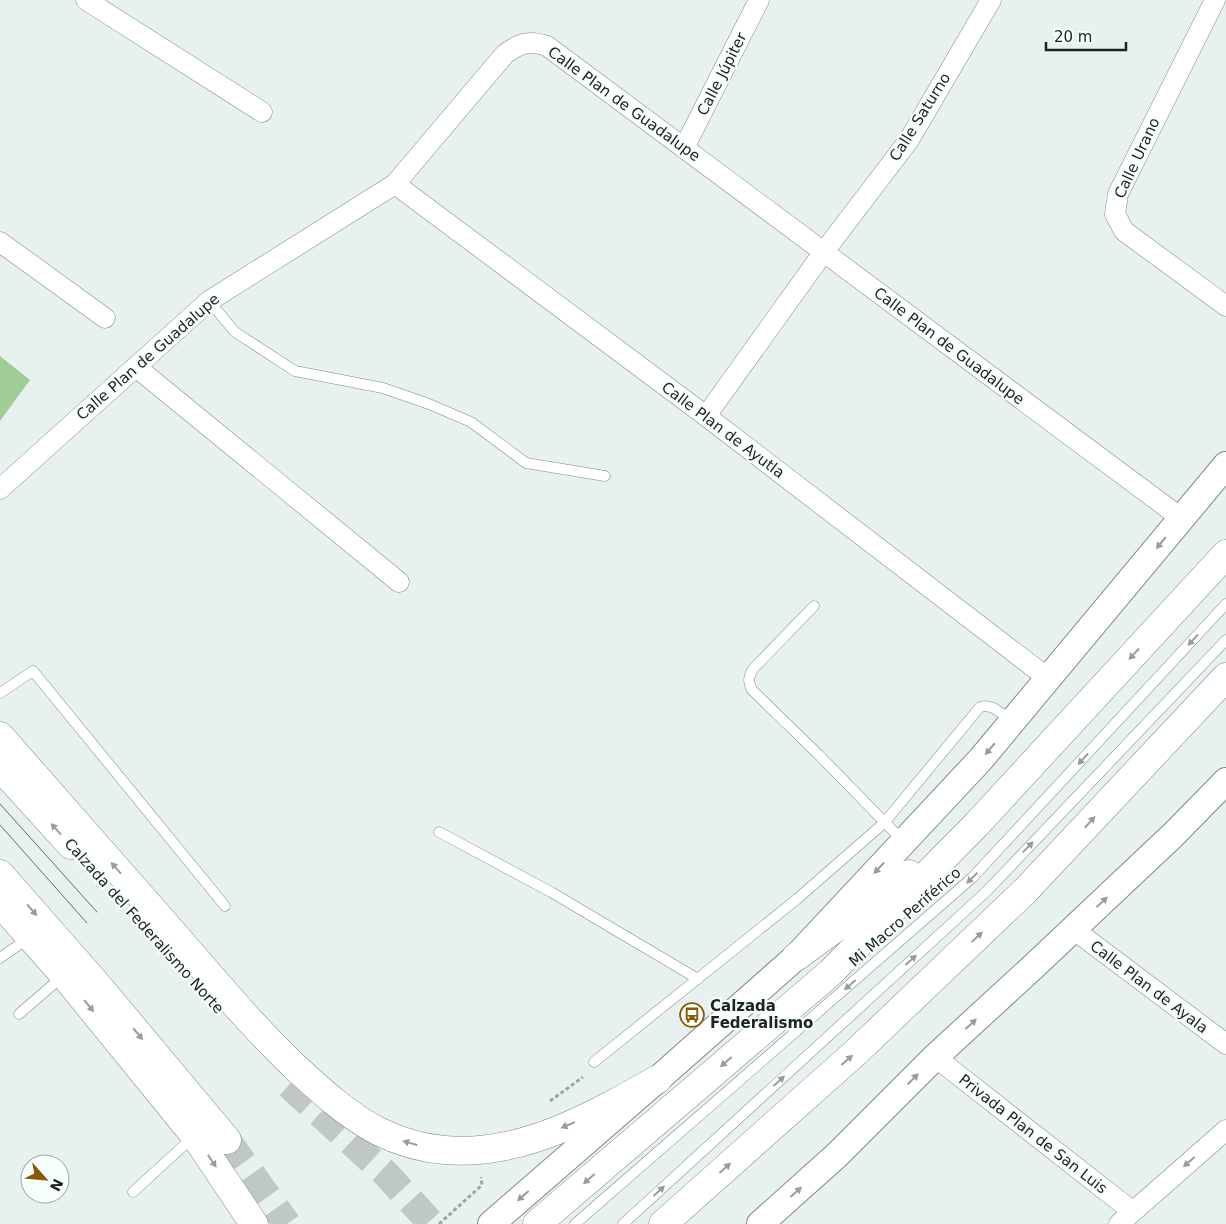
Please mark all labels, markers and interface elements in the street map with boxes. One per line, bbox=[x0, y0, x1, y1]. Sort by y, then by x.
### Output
scale bar bbox=[1046, 20, 1126, 52]
text: 20 m bbox=[1054, 28, 1092, 46]
street label: Calle Júpiter bbox=[693, 29, 751, 119]
street label: Calle Plan de Guadalupe bbox=[544, 43, 704, 165]
street label: Calle Saturno bbox=[886, 70, 954, 164]
street label: Calle Urano bbox=[1110, 115, 1164, 201]
street label: Calle Plan de Guadalupe bbox=[870, 284, 1028, 408]
street label: Calle Plan de Guadalupe bbox=[73, 290, 223, 424]
street label: Calle Plan de Ayutla bbox=[658, 378, 788, 482]
one-way arrow bbox=[1155, 536, 1166, 549]
one-way arrow bbox=[1187, 633, 1199, 645]
one-way arrow bbox=[1128, 647, 1140, 659]
one-way arrow bbox=[984, 742, 996, 754]
one-way arrow bbox=[1077, 753, 1089, 765]
one-way arrow bbox=[1084, 817, 1096, 829]
one-way arrow bbox=[50, 823, 62, 835]
street label: Calzada del Federalismo Norte bbox=[60, 835, 228, 1017]
one-way arrow bbox=[1022, 842, 1034, 854]
one-way arrow bbox=[873, 861, 885, 873]
one-way arrow bbox=[111, 862, 122, 874]
street label: Mi Macro Periférico bbox=[845, 863, 965, 971]
one-way arrow bbox=[966, 872, 978, 884]
one-way arrow bbox=[1096, 896, 1108, 908]
one-way arrow bbox=[26, 904, 38, 916]
one-way arrow bbox=[971, 931, 983, 943]
street label: Calle Plan de Ayala bbox=[1087, 937, 1211, 1037]
one-way arrow bbox=[905, 954, 917, 966]
one-way arrow bbox=[844, 979, 856, 991]
place label: Calzada Federalismo bbox=[710, 997, 813, 1032]
one-way arrow bbox=[84, 999, 95, 1012]
bus stop icon: Calzada Federalismo bbox=[679, 1002, 705, 1028]
one-way arrow bbox=[964, 1019, 977, 1030]
one-way arrow bbox=[132, 1027, 144, 1039]
one-way arrow bbox=[840, 1055, 853, 1066]
one-way arrow bbox=[719, 1057, 732, 1068]
street label: Privada Plan de San Luis bbox=[955, 1070, 1111, 1198]
one-way arrow bbox=[907, 1073, 919, 1085]
one-way arrow bbox=[772, 1076, 785, 1087]
one-way arrow bbox=[561, 1122, 575, 1130]
one-way arrow bbox=[403, 1139, 418, 1147]
north arrow bbox=[20, 1154, 70, 1204]
one-way arrow bbox=[207, 1154, 217, 1168]
one-way arrow bbox=[1183, 1156, 1196, 1167]
one-way arrow bbox=[719, 1162, 731, 1174]
one-way arrow bbox=[583, 1174, 596, 1185]
text: N bbox=[47, 1176, 66, 1194]
one-way arrow bbox=[652, 1185, 664, 1197]
one-way arrow bbox=[790, 1186, 803, 1197]
one-way arrow bbox=[516, 1191, 529, 1202]

